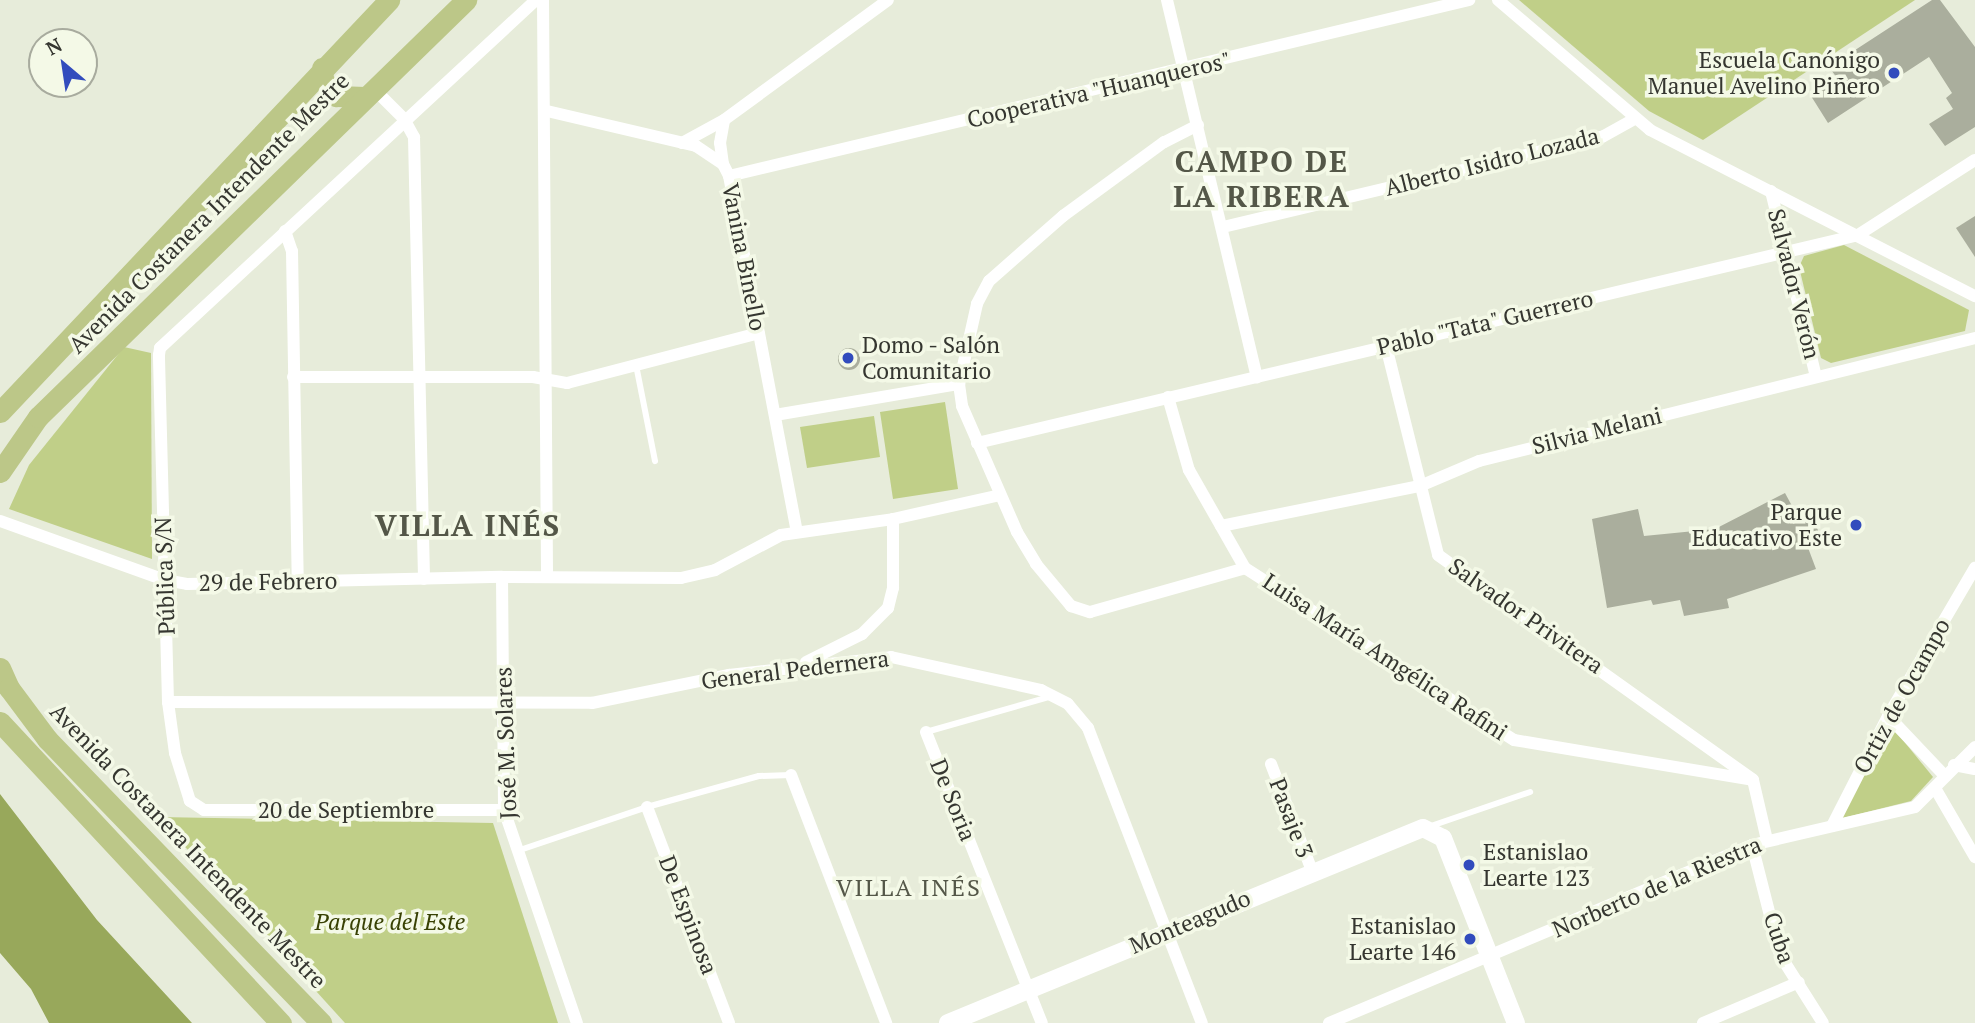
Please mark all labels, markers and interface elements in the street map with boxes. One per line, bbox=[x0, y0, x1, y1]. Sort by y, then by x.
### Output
north arrow bbox=[28, 28, 98, 98]
text: N bbox=[41, 32, 66, 60]
street label: Cooperativa "Huanqueros" bbox=[964, 46, 1234, 134]
place label: Escuela Canónigo Manuel Avelino Piñero bbox=[1647, 46, 1880, 100]
marker: Escuela Canónigo Manuel Avelino Piñero bbox=[1886, 65, 1902, 81]
street label: Avenida Costanera Intendente Mestre bbox=[63, 67, 355, 359]
street label: Alberto Isidro Lozada bbox=[1382, 122, 1602, 202]
district label: CAMPO DE LA RIBERA bbox=[1174, 143, 1350, 214]
street label: Vanina Binello bbox=[716, 181, 772, 333]
street label: Salvador Verón bbox=[1762, 206, 1826, 362]
street label: Pablo "Tata" Guerrero bbox=[1373, 284, 1597, 362]
place label: Domo - Salón Comunitario bbox=[862, 331, 1002, 385]
marker: Domo - Salón Comunitario bbox=[840, 350, 856, 366]
street label: Silvia Melani bbox=[1529, 402, 1665, 460]
place label: Parque Educativo Este bbox=[1692, 498, 1842, 552]
district label: VILLA INÉS bbox=[376, 507, 560, 543]
street label: Pública S/N bbox=[149, 516, 181, 636]
marker: Parque Educativo Este bbox=[1848, 517, 1864, 533]
street label: Salvador Privitera bbox=[1443, 552, 1609, 680]
street label: 29 de Febrero bbox=[198, 567, 338, 597]
street label: Luisa María Amgélica Rafini bbox=[1258, 568, 1512, 746]
street label: Ortiz de Ocampo bbox=[1848, 614, 1956, 778]
street label: General Pedernera bbox=[700, 645, 890, 695]
street label: José M. Solares bbox=[490, 666, 522, 820]
street label: Avenida Costanera Intendente Mestre bbox=[44, 698, 332, 994]
street label: De Soria bbox=[924, 755, 982, 845]
street label: Pasaje 3 bbox=[1263, 774, 1319, 862]
street label: 20 de Septiembre bbox=[258, 796, 434, 824]
street label: Norberto de la Riestra bbox=[1548, 830, 1766, 944]
place label: Estanislao Learte 123 bbox=[1483, 838, 1590, 892]
street label: De Espinosa bbox=[653, 852, 723, 978]
marker: Estanislao Learte 123 bbox=[1461, 857, 1477, 873]
district label: VILLA INÉS bbox=[837, 874, 981, 902]
street label: Monteagudo bbox=[1125, 884, 1255, 960]
park label: Parque del Este bbox=[315, 908, 465, 936]
street label: Cuba bbox=[1757, 909, 1801, 967]
place label: Estanislao Learte 146 bbox=[1349, 912, 1456, 966]
marker: Estanislao Learte 146 bbox=[1462, 931, 1478, 947]

